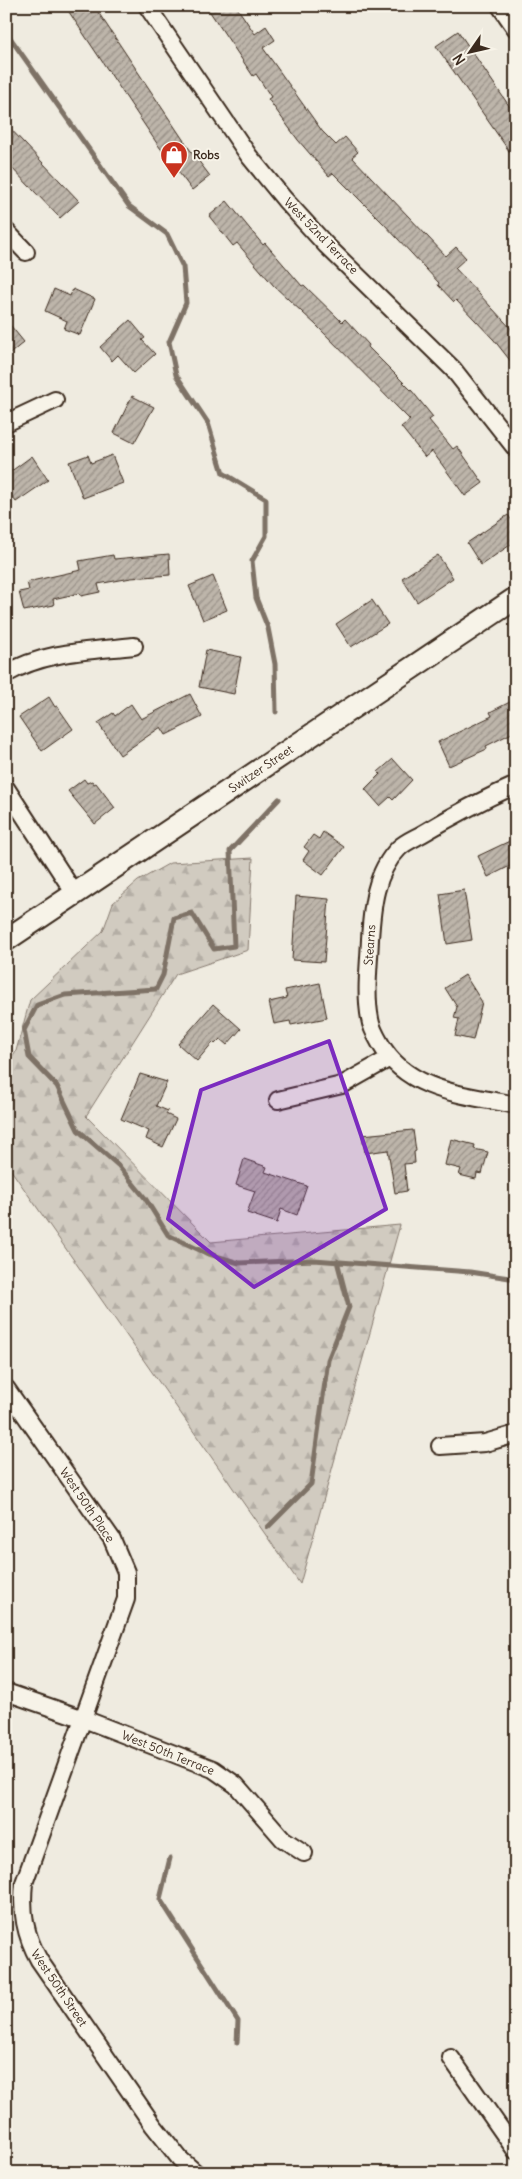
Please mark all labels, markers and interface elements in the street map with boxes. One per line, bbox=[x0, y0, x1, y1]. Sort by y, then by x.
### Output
north arrow bbox=[444, 28, 494, 78]
text: N bbox=[449, 50, 469, 68]
shop icon: Robs bbox=[159, 140, 189, 179]
place label: Robs bbox=[193, 147, 220, 162]
street label: West 52nd Terrace bbox=[281, 194, 362, 277]
street label: Switzer Street bbox=[226, 742, 296, 796]
street label: Stearns bbox=[361, 924, 378, 966]
street label: West 50th Place bbox=[57, 1464, 118, 1545]
street label: West 50th Terrace bbox=[120, 1727, 217, 1778]
street label: West 50th Street bbox=[28, 1946, 91, 2029]

